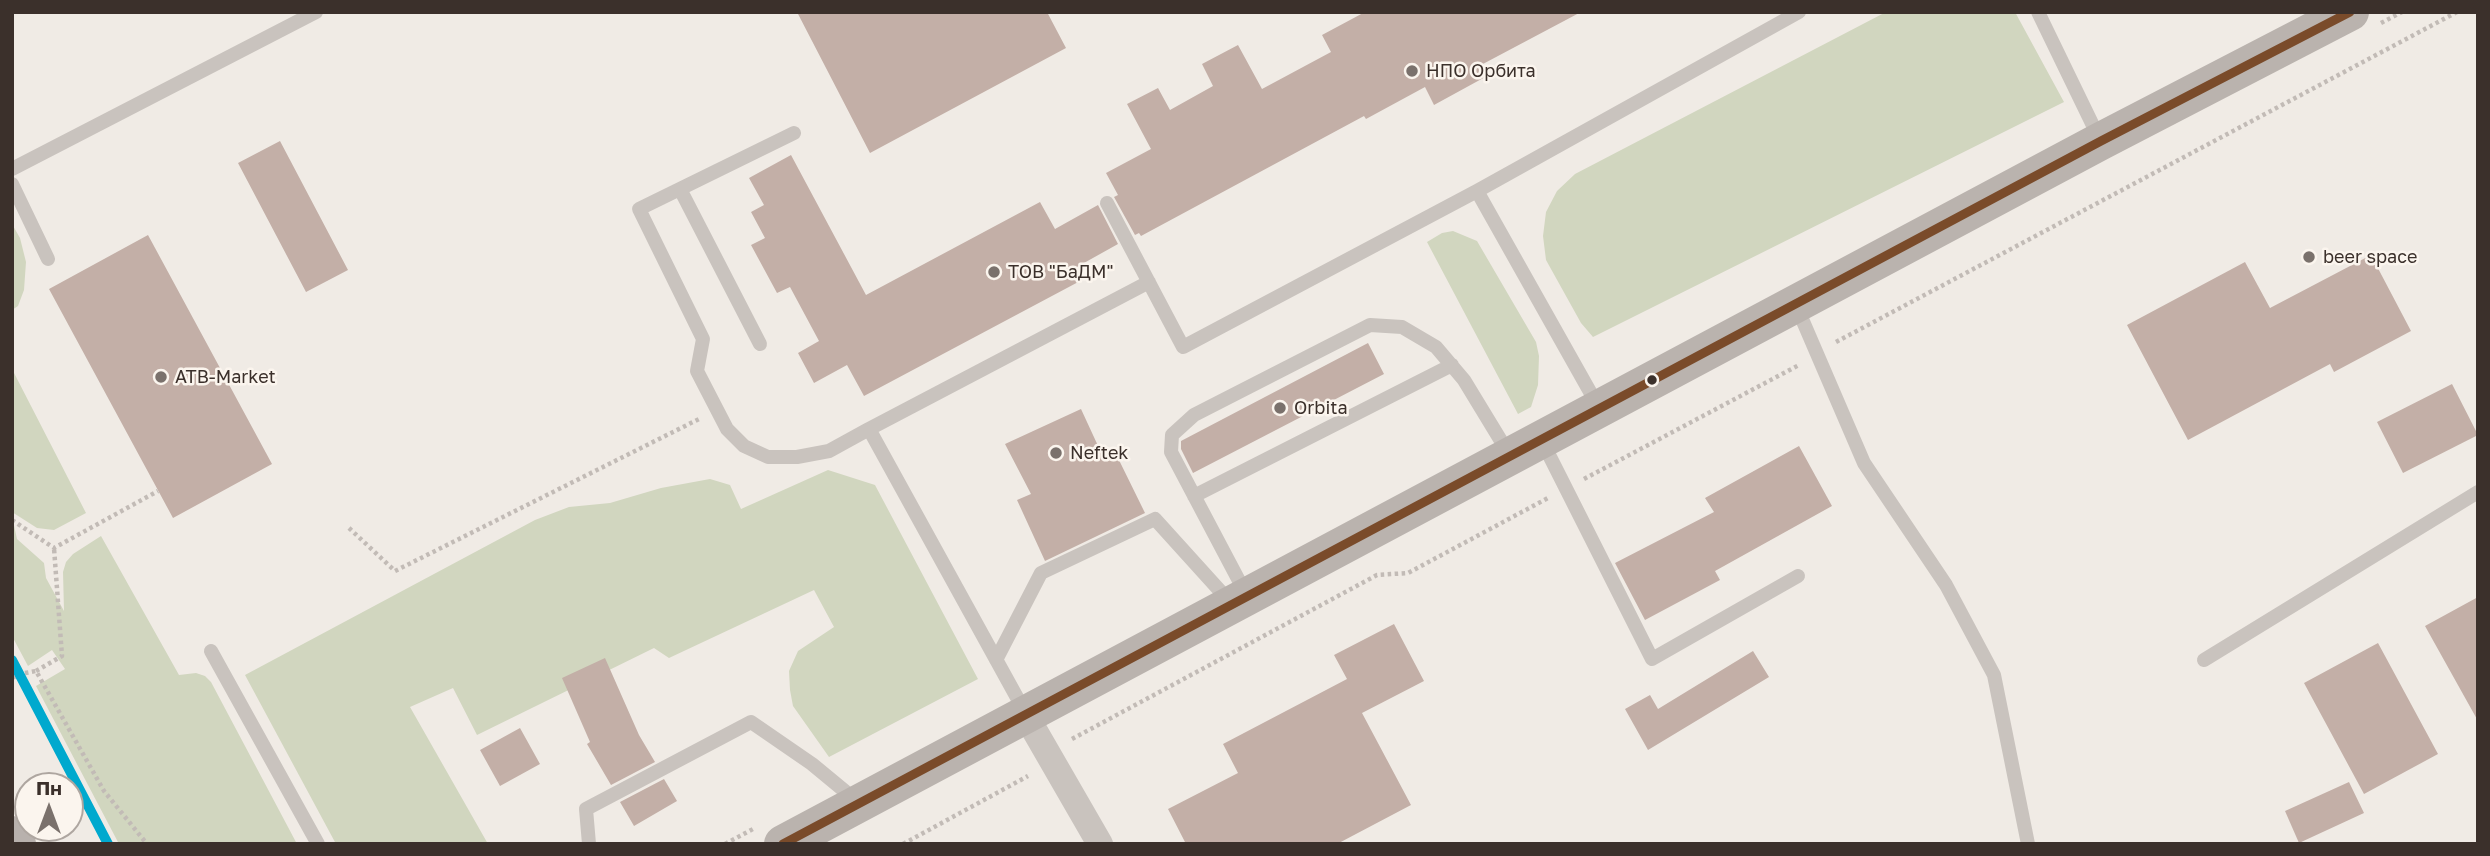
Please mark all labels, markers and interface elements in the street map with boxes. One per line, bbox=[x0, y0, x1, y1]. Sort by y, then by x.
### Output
place label: НПО Орбита bbox=[1426, 60, 1536, 82]
marker: НПО Орбита bbox=[1404, 63, 1420, 79]
place label: beer space bbox=[2323, 246, 2417, 268]
marker: beer space bbox=[2301, 249, 2317, 265]
place label: ТОВ "БаДМ" bbox=[1008, 261, 1113, 283]
marker: ТОВ "БаДМ" bbox=[986, 264, 1002, 280]
place label: ATB-Market bbox=[175, 366, 276, 388]
marker: ATB-Market bbox=[153, 369, 169, 385]
unlabelled marker bbox=[1645, 373, 1659, 387]
place label: Orbita bbox=[1294, 397, 1348, 419]
marker: Orbita bbox=[1272, 400, 1288, 416]
place label: Neftek bbox=[1070, 442, 1128, 464]
marker: Neftek bbox=[1048, 445, 1064, 461]
north arrow bbox=[14, 772, 84, 842]
text: Пн bbox=[36, 776, 62, 799]

